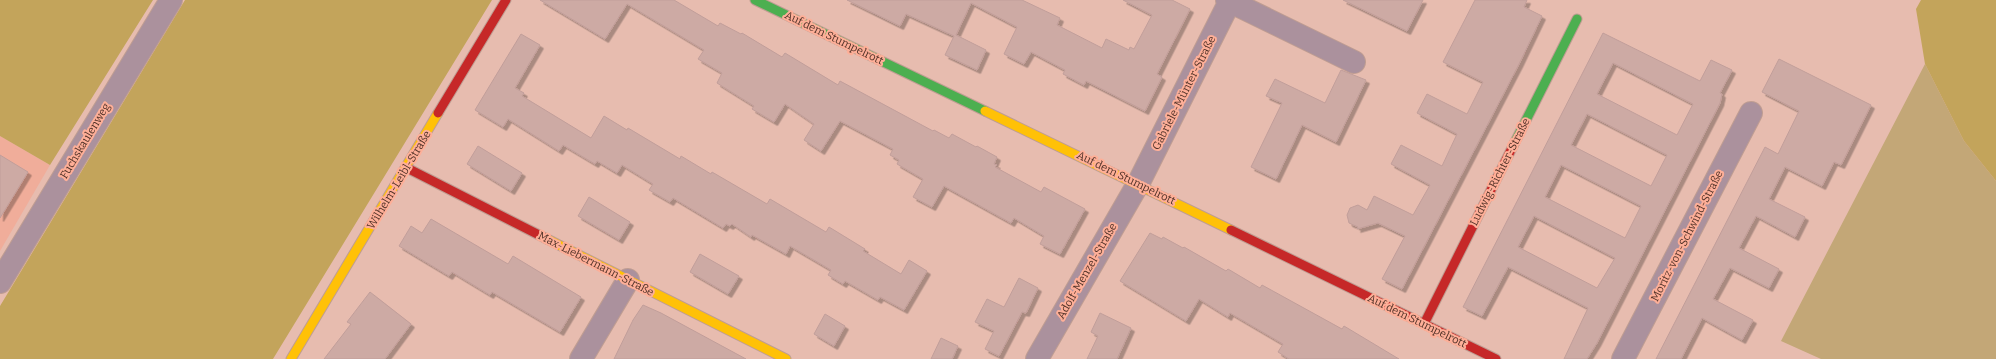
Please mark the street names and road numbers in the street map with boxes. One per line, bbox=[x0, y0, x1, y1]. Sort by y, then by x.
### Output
street label: Auf dem Stumpelrott bbox=[783, 8, 885, 68]
street label: Gabriele-Münter-Straße bbox=[1150, 34, 1218, 152]
street label: Fuchskaulenweg bbox=[57, 101, 113, 181]
street label: Ludwig-Richter-Straße bbox=[1467, 116, 1533, 228]
street label: Wilhelm-Leibl-Straße bbox=[364, 128, 434, 232]
street label: Auf dem Stumpelrott bbox=[1075, 148, 1177, 208]
street label: Moritz-von-Schwind-Straße bbox=[1648, 168, 1726, 304]
street label: Adolf-Menzel-Straße bbox=[1054, 221, 1120, 321]
street label: Max-Liebermann-Straße bbox=[536, 229, 656, 299]
street label: Auf dem Stumpelrott bbox=[1366, 291, 1468, 351]

